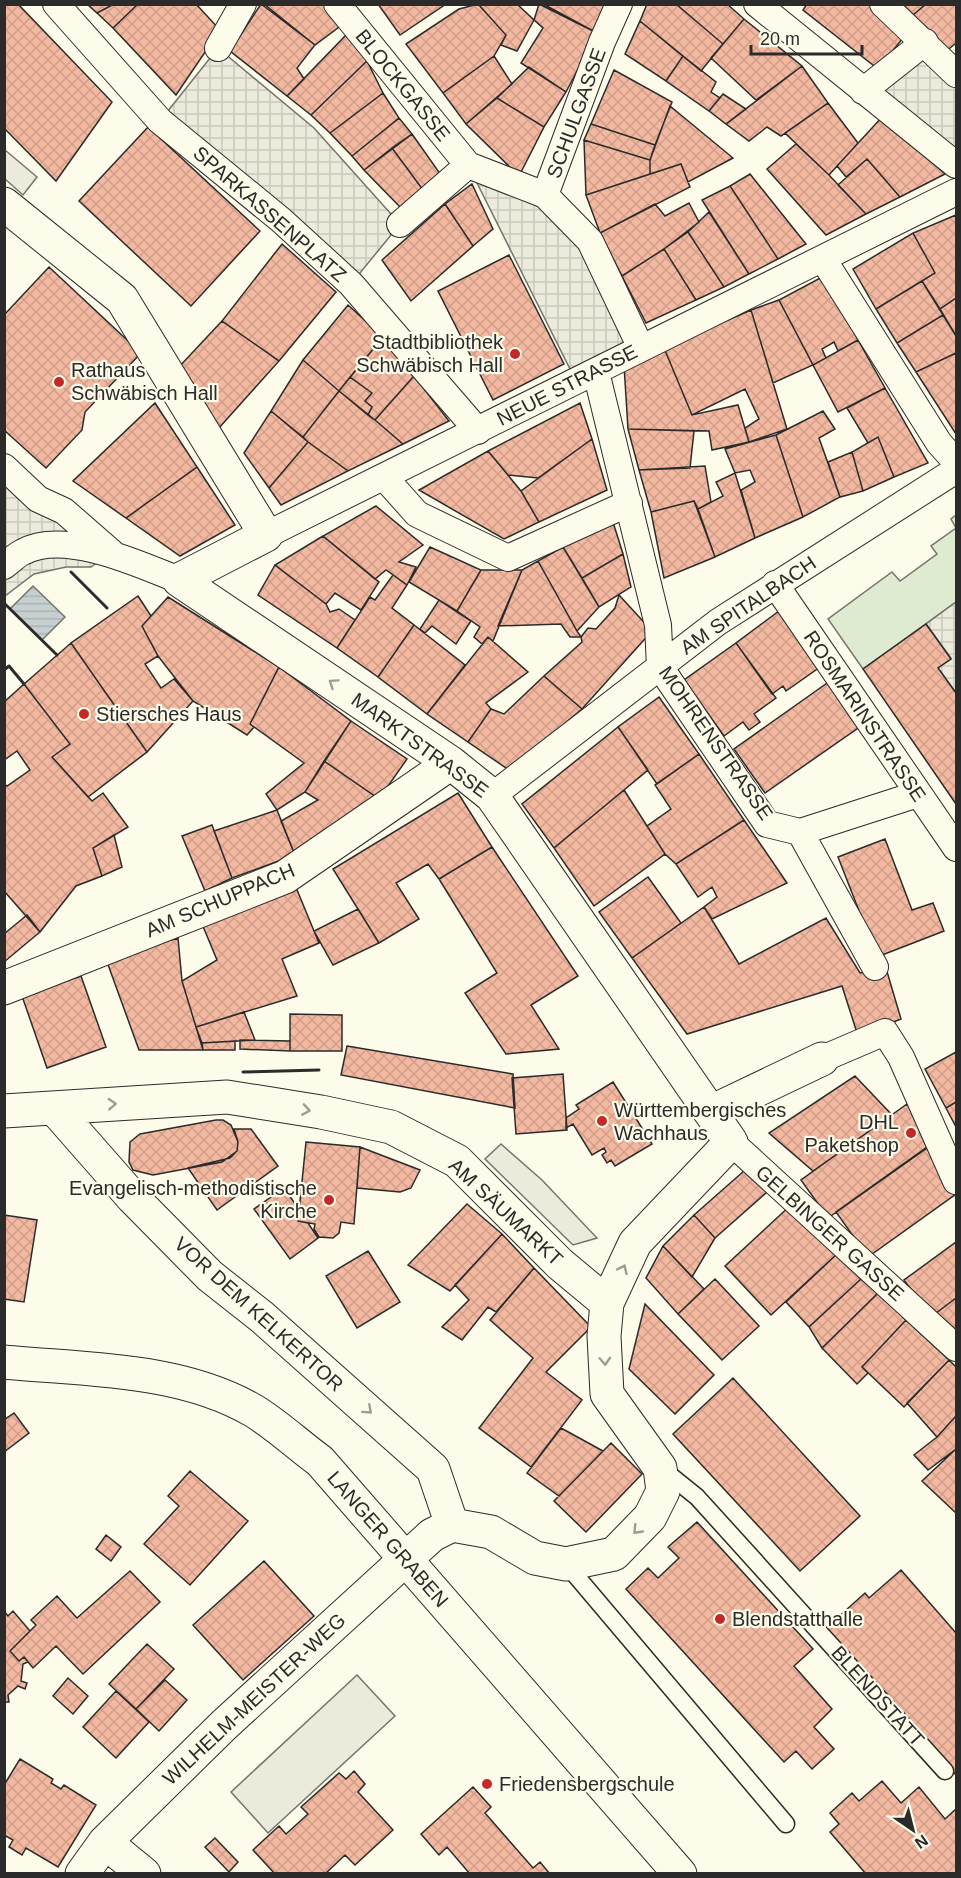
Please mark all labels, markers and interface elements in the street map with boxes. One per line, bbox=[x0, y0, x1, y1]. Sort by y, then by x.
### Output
scale bar bbox=[751, 18, 862, 56]
street label: BLOCKGASSE bbox=[351, 25, 455, 145]
text: 20 m bbox=[760, 29, 800, 49]
street label: SCHULGASSE bbox=[542, 45, 610, 181]
street label: SPARKASSENPLATZ bbox=[189, 142, 351, 286]
place label: Stadtbibliothek Schwäbisch Hall bbox=[356, 331, 504, 376]
street label: NEUE STRASSE bbox=[493, 340, 641, 430]
marker: Stadtbibliothek Schwäbisch Hall bbox=[508, 347, 522, 361]
place label: Rathaus Schwäbisch Hall bbox=[71, 359, 218, 404]
marker: Rathaus Schwäbisch Hall bbox=[52, 375, 66, 389]
street label: AM SPITALBACH bbox=[676, 552, 820, 658]
street label: ROSMARINSTRASSE bbox=[800, 626, 930, 806]
street label: MOHRENSTRASSE bbox=[655, 662, 777, 824]
one-way arrow bbox=[328, 679, 339, 690]
street label: MARKTSTRASSE bbox=[347, 688, 493, 802]
place label: Stiersches Haus bbox=[96, 703, 242, 725]
marker: Stiersches Haus bbox=[77, 707, 91, 721]
street label: AM SCHUPPACH bbox=[142, 859, 298, 941]
one-way arrow bbox=[108, 1097, 117, 1110]
place label: Württembergisches Wachhaus bbox=[614, 1099, 786, 1144]
one-way arrow bbox=[301, 1103, 311, 1115]
place label: DHL Paketshop bbox=[804, 1111, 899, 1156]
marker: Württembergisches Wachhaus bbox=[595, 1114, 609, 1128]
marker: DHL Paketshop bbox=[904, 1126, 918, 1140]
street label: AM SÄUMARKT bbox=[445, 1154, 567, 1270]
street label: GELBINGER GASSE bbox=[752, 1161, 908, 1305]
place label: Evangelisch-methodistische Kirche bbox=[69, 1177, 317, 1222]
marker: Evangelisch-methodistische Kirche bbox=[322, 1193, 336, 1207]
street label: VOR DEM KELKERTOR bbox=[170, 1232, 348, 1396]
one-way arrow bbox=[615, 1264, 627, 1275]
one-way arrow bbox=[598, 1357, 611, 1366]
one-way arrow bbox=[361, 1403, 371, 1414]
street label: LANGER GRABEN bbox=[323, 1467, 453, 1611]
one-way arrow bbox=[633, 1523, 644, 1534]
place label: Blendstatthalle bbox=[732, 1608, 863, 1630]
street label: WILHELM-MEISTER-WEG bbox=[158, 1609, 350, 1789]
marker: Blendstatthalle bbox=[713, 1612, 727, 1626]
street label: BLENDSTATT bbox=[827, 1641, 929, 1751]
place label: Friedensbergschule bbox=[499, 1773, 675, 1795]
marker: Friedensbergschule bbox=[480, 1777, 494, 1791]
north arrow bbox=[883, 1800, 943, 1860]
text: N bbox=[912, 1832, 931, 1852]

